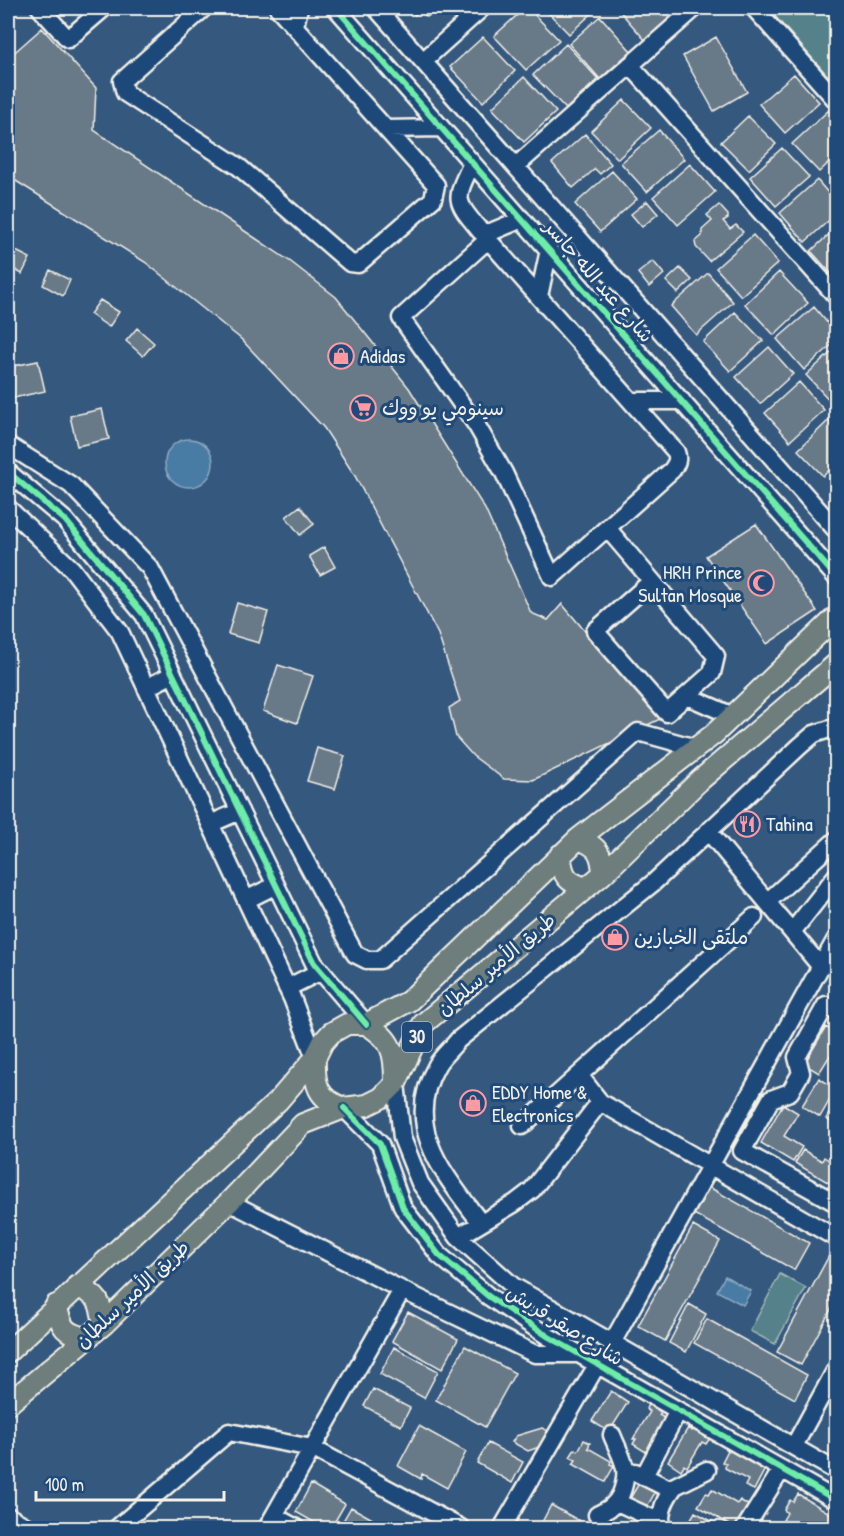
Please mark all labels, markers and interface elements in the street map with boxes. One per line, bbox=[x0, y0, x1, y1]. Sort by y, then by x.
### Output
street label: شارع عبد الله جاسر bbox=[536, 212, 660, 348]
shop icon: Adidas bbox=[326, 341, 356, 371]
place label: Adidas bbox=[360, 342, 406, 369]
supermarket icon: سينومي يو ووك bbox=[348, 393, 378, 423]
place label: سينومي يو ووك bbox=[382, 394, 504, 426]
place label: HRH Prince Sultan Mosque bbox=[638, 558, 742, 608]
mosque icon: HRH Prince Sultan Mosque bbox=[746, 568, 776, 598]
restaurant icon: Tahina bbox=[732, 809, 762, 839]
place label: Tahina bbox=[766, 810, 813, 837]
street label: طريق الأمير سلطان bbox=[431, 906, 561, 1021]
shop icon: ملتقى الخبازين bbox=[600, 922, 630, 952]
place label: ملتقى الخبازين bbox=[634, 923, 748, 950]
road number: 30 bbox=[402, 1022, 432, 1052]
place label: EDDY Home & Electronics bbox=[492, 1078, 587, 1128]
shop icon: EDDY Home & Electronics bbox=[458, 1088, 488, 1118]
street label: طريق الأمير سلطان bbox=[69, 1233, 195, 1354]
street label: شارع صقر قريش bbox=[501, 1278, 629, 1372]
scale bar bbox=[36, 1464, 224, 1502]
text: 100 m bbox=[45, 1472, 84, 1497]

